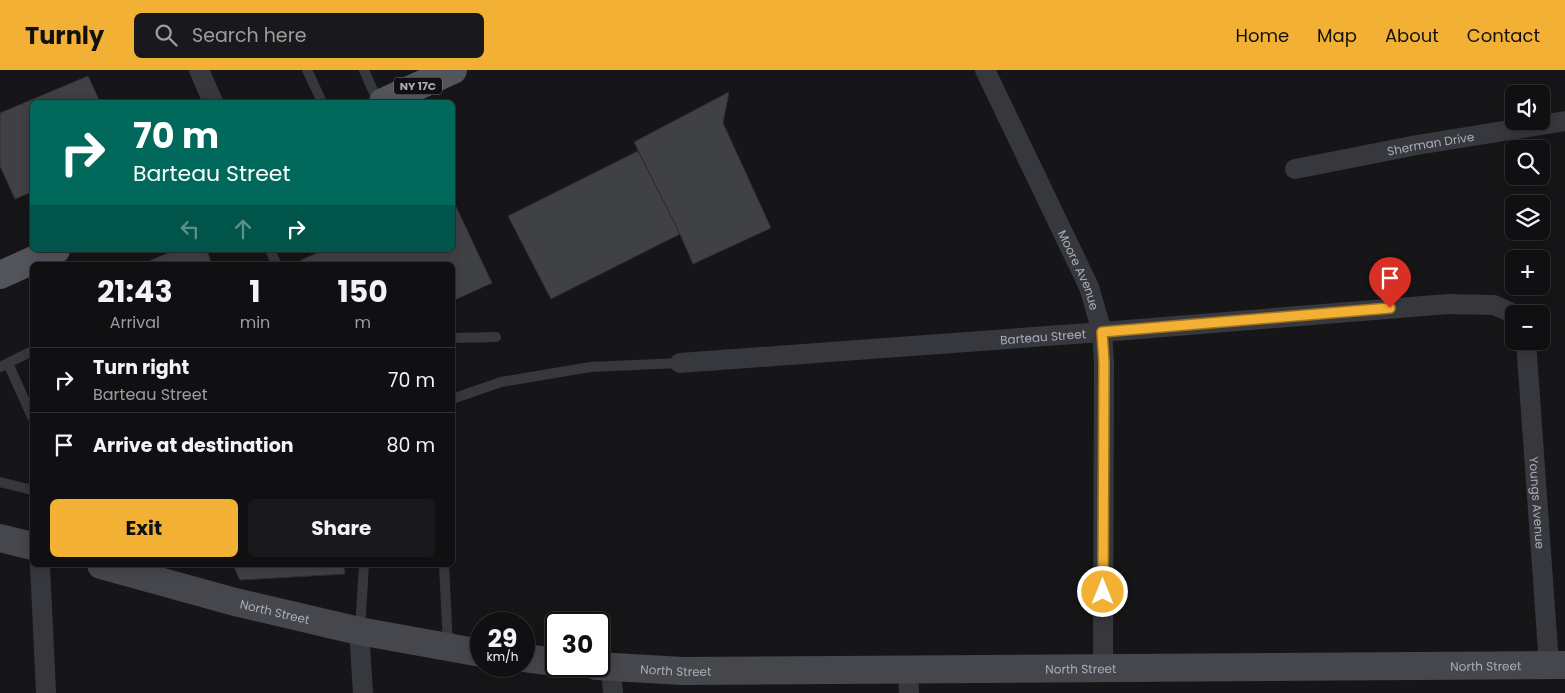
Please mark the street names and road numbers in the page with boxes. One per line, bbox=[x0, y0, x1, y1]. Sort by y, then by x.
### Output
road number: NY 17C bbox=[394, 78, 442, 94]
street label: Sherman Drive bbox=[1385, 127, 1475, 159]
street label: Moore Avenue bbox=[1054, 227, 1104, 312]
street label: Barteau Street bbox=[1000, 325, 1087, 348]
street label: Youngs Avenue bbox=[1526, 456, 1549, 549]
street label: North Street bbox=[238, 595, 311, 628]
street label: North Street bbox=[1450, 657, 1521, 674]
street label: North Street bbox=[640, 660, 711, 680]
street label: North Street bbox=[1045, 660, 1116, 677]

